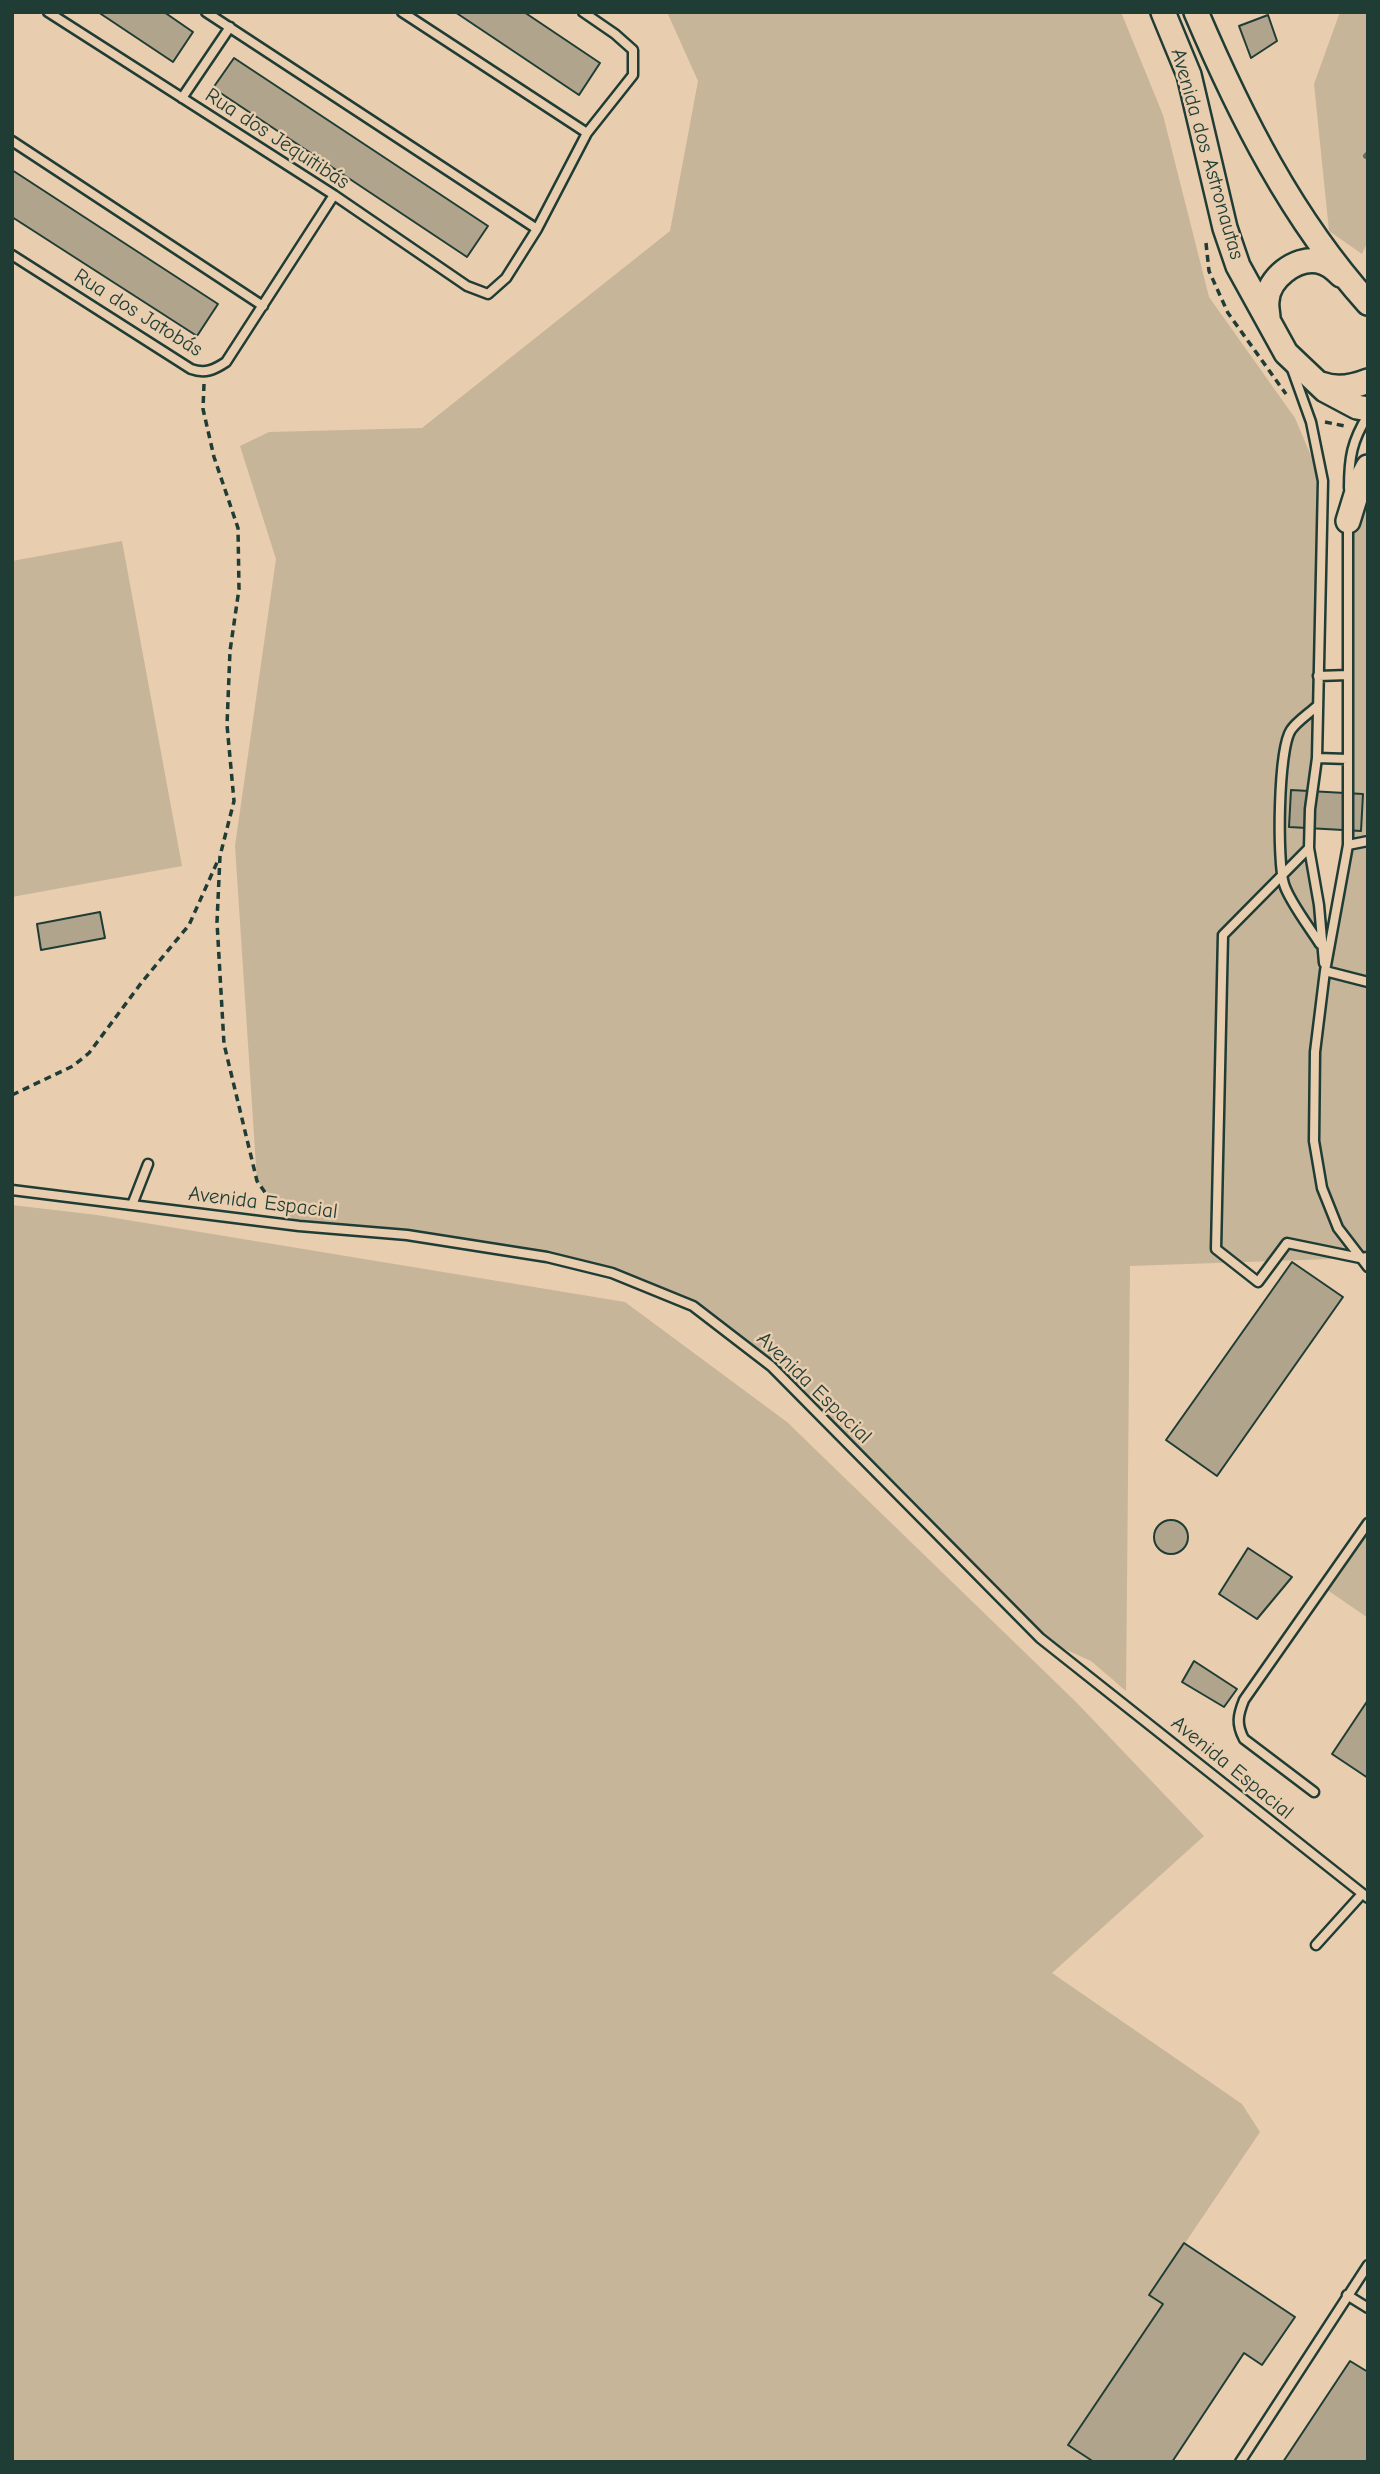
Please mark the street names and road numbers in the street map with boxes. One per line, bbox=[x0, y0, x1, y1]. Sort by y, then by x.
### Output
street label: Avenida dos Astronautas bbox=[1165, 46, 1249, 262]
street label: Rua dos Jequitibás bbox=[200, 83, 354, 195]
street label: Rua dos Jatobás bbox=[69, 263, 207, 363]
street label: Avenida Espacial bbox=[187, 1181, 339, 1225]
street label: Avenida Espacial bbox=[751, 1327, 877, 1449]
street label: Avenida Espacial bbox=[1166, 1711, 1298, 1825]

